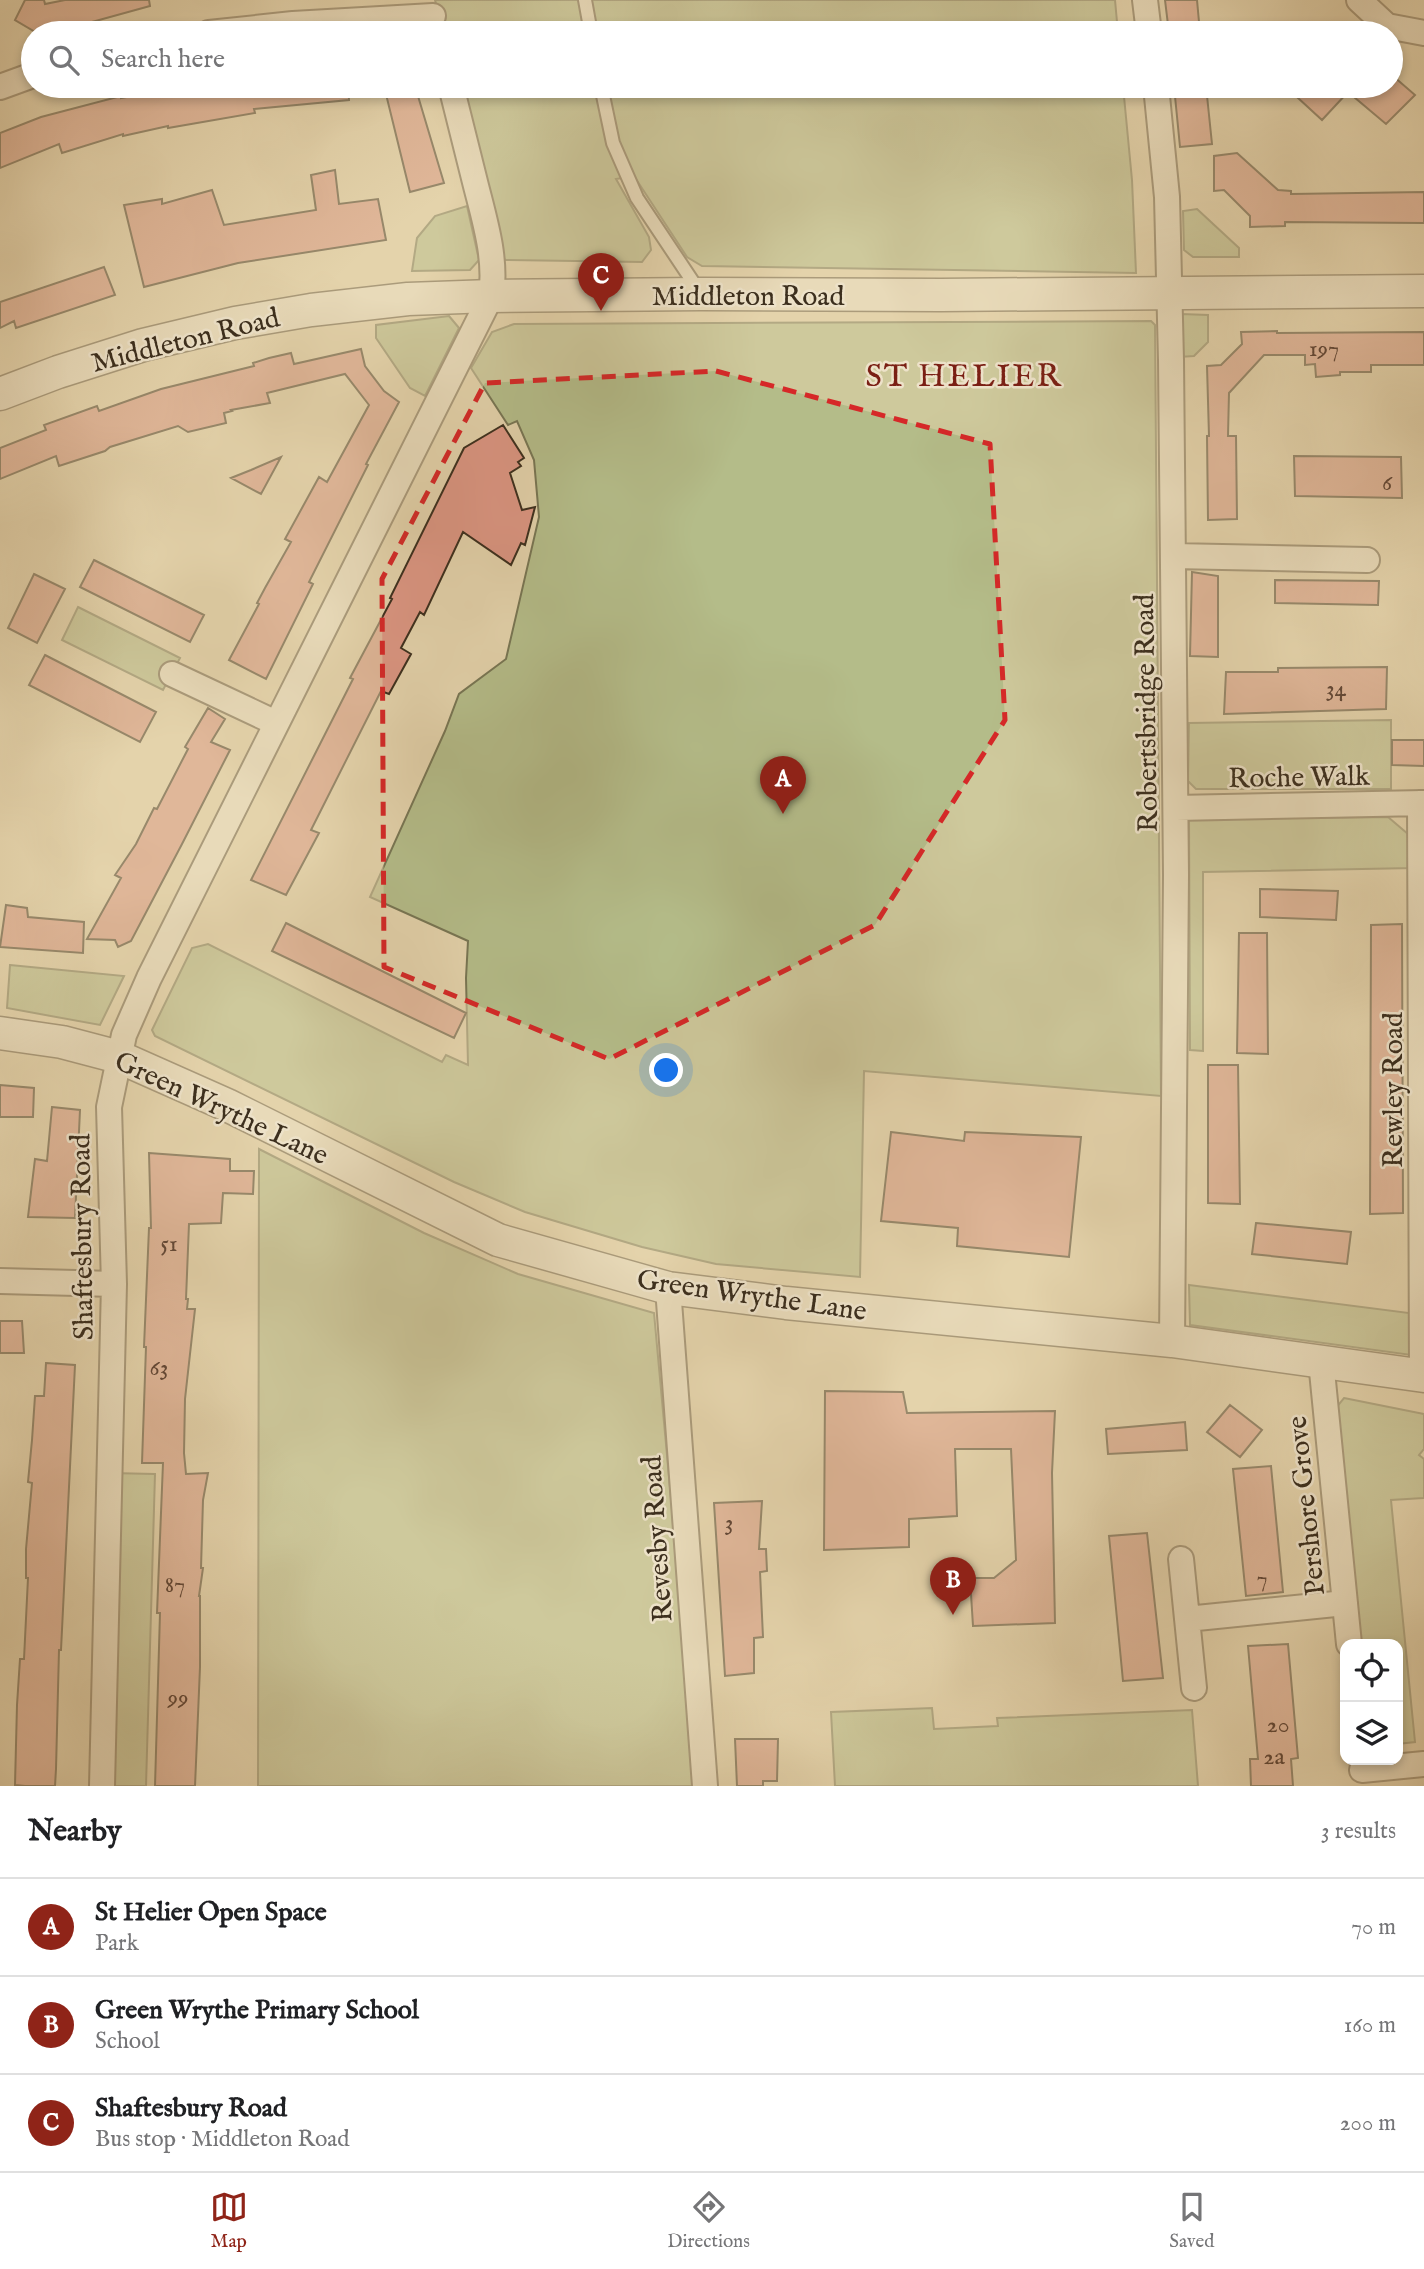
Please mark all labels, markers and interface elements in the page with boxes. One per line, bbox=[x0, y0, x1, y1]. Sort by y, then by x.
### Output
search box bbox=[21, 21, 1403, 98]
icon: search bbox=[45, 41, 83, 79]
text: Search here bbox=[101, 43, 225, 76]
pin: C bbox=[578, 253, 624, 311]
street label: Middleton Road bbox=[652, 280, 844, 315]
street label: Middleton Road bbox=[88, 301, 283, 382]
house number: 197 bbox=[1309, 334, 1339, 365]
district label: ST HELIER bbox=[865, 357, 1063, 398]
house number: 6 bbox=[1382, 468, 1393, 499]
street label: Robertsbridge Road bbox=[1128, 593, 1167, 833]
house number: 34 bbox=[1326, 674, 1347, 705]
pin: A bbox=[760, 756, 806, 814]
street label: Roche Walk bbox=[1228, 760, 1371, 797]
street label: Rewley Road bbox=[1377, 1012, 1412, 1168]
street label: Green Wrythe Lane bbox=[109, 1044, 333, 1174]
your location bbox=[649, 1053, 683, 1087]
street label: Shaftesbury Road bbox=[64, 1133, 103, 1341]
house number: 51 bbox=[160, 1229, 178, 1260]
street label: Green Wrythe Lane bbox=[634, 1263, 869, 1330]
house number: 63 bbox=[149, 1353, 169, 1384]
street label: Pershore Grove bbox=[1281, 1414, 1334, 1597]
street label: Revesby Road bbox=[635, 1454, 682, 1623]
house number: 3 bbox=[725, 1508, 733, 1539]
pin: B bbox=[930, 1557, 976, 1615]
house number: 7 bbox=[1256, 1564, 1268, 1595]
house number: 87 bbox=[165, 1570, 185, 1601]
map controls bbox=[1340, 1639, 1403, 1765]
button: locate bbox=[1340, 1639, 1403, 1702]
house number: 99 bbox=[167, 1683, 188, 1714]
button: layers bbox=[1340, 1702, 1403, 1765]
house number: 20 bbox=[1266, 1710, 1290, 1741]
house number: 2a bbox=[1263, 1742, 1285, 1773]
text: Nearby bbox=[28, 1813, 121, 1851]
text: 3 results bbox=[1321, 1817, 1396, 1846]
text: St Helier Open Space bbox=[95, 1896, 327, 1929]
text: A bbox=[43, 1913, 59, 1942]
text: 70 m bbox=[1351, 1913, 1396, 1942]
text: Park bbox=[95, 1929, 139, 1958]
text: Green Wrythe Primary School bbox=[95, 1994, 419, 2027]
text: B bbox=[43, 2011, 59, 2040]
text: 160 m bbox=[1344, 2011, 1396, 2040]
text: School bbox=[95, 2027, 160, 2056]
text: Shaftesbury Road bbox=[95, 2092, 287, 2125]
text: C bbox=[43, 2109, 59, 2138]
text: 200 m bbox=[1340, 2109, 1396, 2138]
text: Bus stop · Middleton Road bbox=[95, 2125, 350, 2154]
tab: Map bbox=[210, 2188, 248, 2254]
tab: Directions bbox=[667, 2188, 750, 2254]
tab: Saved bbox=[1169, 2188, 1214, 2254]

